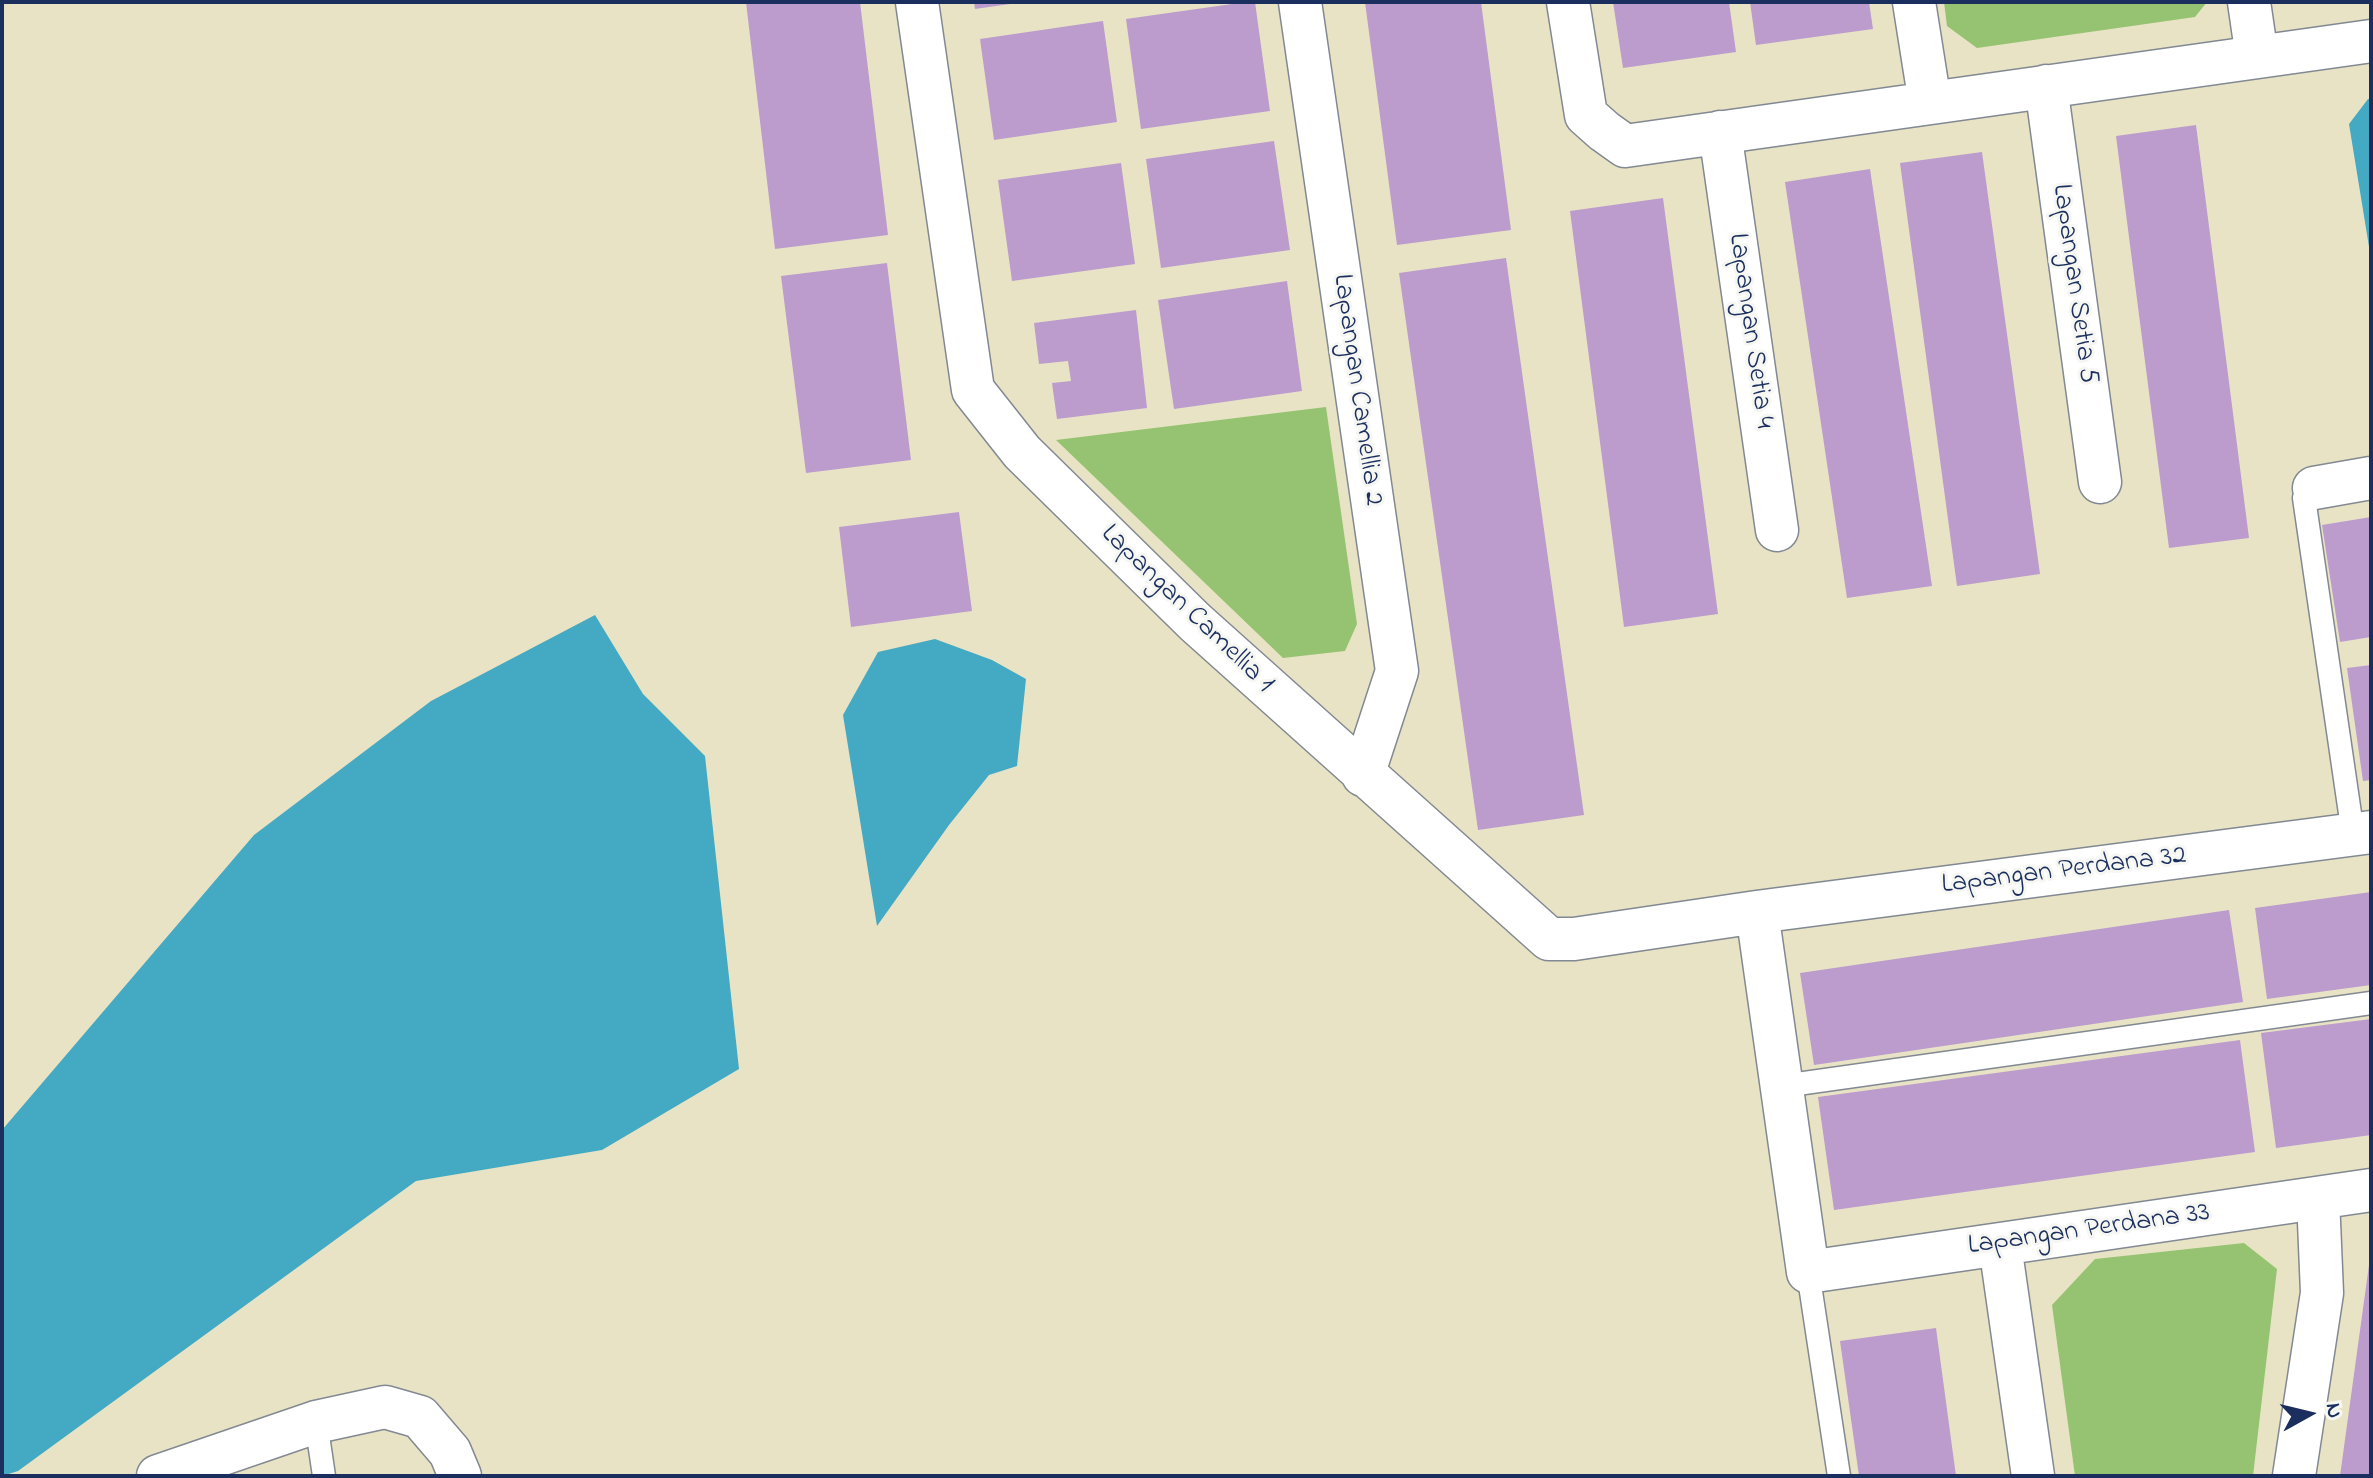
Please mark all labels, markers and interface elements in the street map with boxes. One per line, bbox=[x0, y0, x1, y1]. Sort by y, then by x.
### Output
street label: Lapangan Setia 5 bbox=[2042, 182, 2104, 386]
street label: Lapangan Setia 4 bbox=[1719, 231, 1779, 431]
street label: Lapangan Camellia 2 bbox=[1323, 272, 1389, 508]
street label: Lapangan Camellia 1 bbox=[1092, 519, 1280, 701]
street label: Lapangan Perdana 32 bbox=[1940, 840, 2188, 904]
street label: Lapangan Perdana 33 bbox=[1966, 1197, 2212, 1265]
north arrow bbox=[2269, 1374, 2349, 1454]
text: N bbox=[2316, 1401, 2350, 1420]

